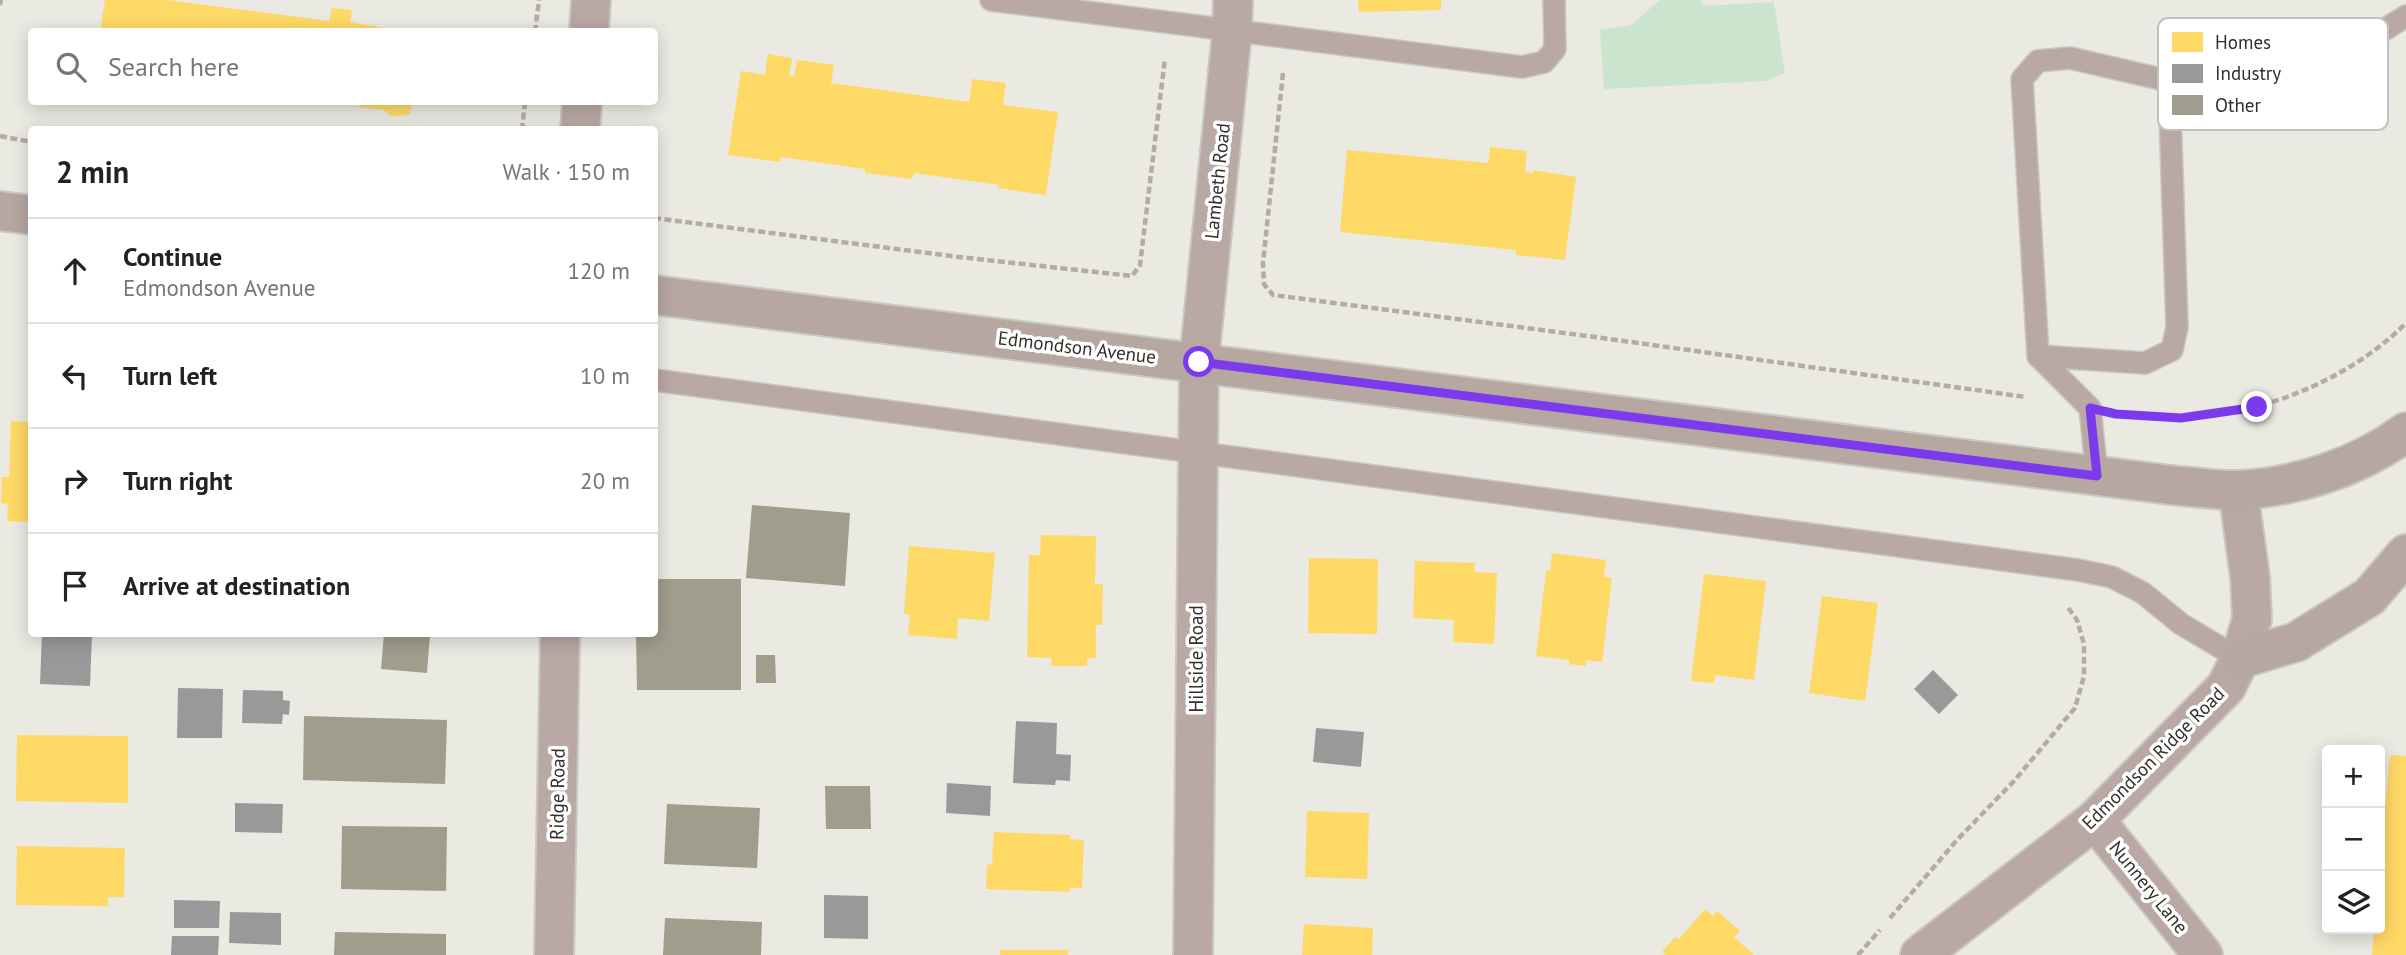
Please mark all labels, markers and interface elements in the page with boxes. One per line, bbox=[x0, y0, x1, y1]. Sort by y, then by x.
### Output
legend bbox=[2158, 18, 2388, 130]
search box bbox=[28, 28, 658, 105]
text: Homes bbox=[2215, 30, 2271, 54]
icon: search bbox=[52, 48, 90, 86]
text: Search here bbox=[108, 50, 239, 83]
text: Industry bbox=[2215, 61, 2281, 85]
text: Other bbox=[2215, 93, 2261, 117]
street label: Lambeth Road bbox=[1199, 122, 1235, 240]
text: 2 min bbox=[56, 152, 129, 191]
text: Walk · 150 m bbox=[503, 157, 630, 186]
text: Continue bbox=[123, 240, 222, 273]
icon: ahead bbox=[56, 252, 94, 290]
text: 120 m bbox=[568, 256, 630, 285]
text: Edmondson Avenue bbox=[123, 273, 316, 302]
street label: Edmondson Avenue bbox=[997, 325, 1157, 369]
route start bbox=[1183, 346, 1214, 377]
icon: left bbox=[56, 357, 94, 395]
text: Turn left bbox=[123, 359, 217, 392]
text: 10 m bbox=[580, 361, 630, 390]
route end bbox=[2241, 391, 2272, 422]
icon: right bbox=[56, 462, 94, 500]
text: Turn right bbox=[123, 464, 232, 497]
text: 20 m bbox=[580, 466, 630, 495]
icon: arrive bbox=[56, 567, 94, 605]
text: Arrive at destination bbox=[123, 569, 350, 602]
street label: Hillside Road bbox=[1184, 605, 1208, 713]
street label: Edmondson Ridge Road bbox=[2077, 682, 2229, 834]
map controls bbox=[2322, 745, 2385, 934]
button: + bbox=[2322, 745, 2385, 808]
street label: Ridge Road bbox=[544, 748, 570, 840]
button: − bbox=[2322, 808, 2385, 871]
street label: Nunnery Lane bbox=[2104, 836, 2194, 938]
button: layers bbox=[2322, 871, 2385, 934]

